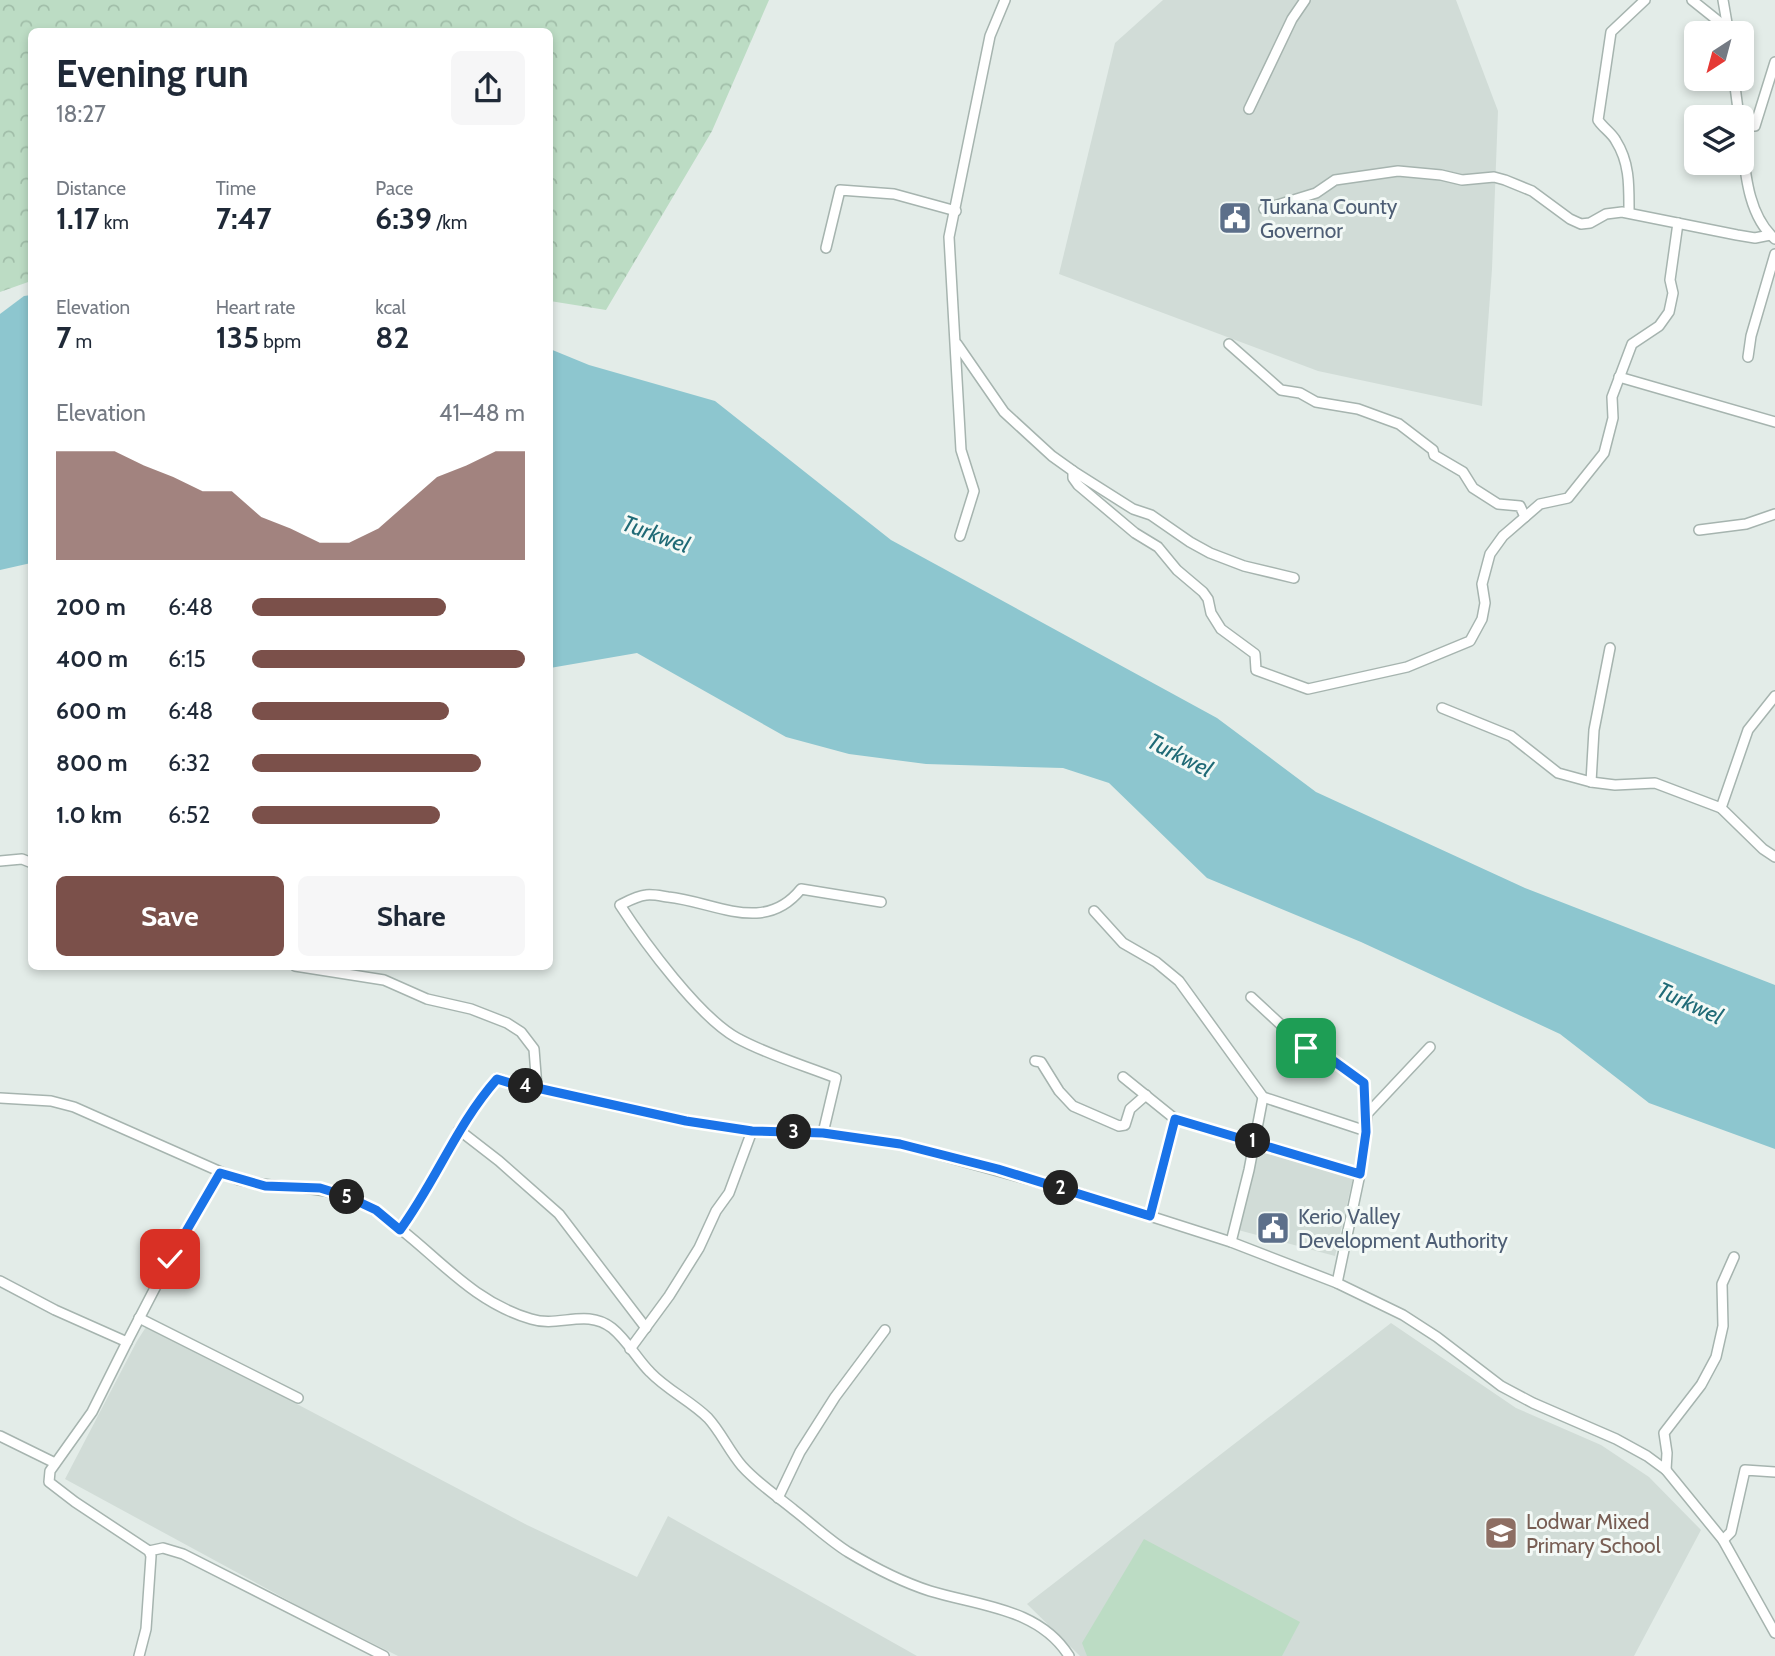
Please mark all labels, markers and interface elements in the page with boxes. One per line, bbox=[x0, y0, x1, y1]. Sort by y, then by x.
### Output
north arrow bbox=[1684, 21, 1754, 91]
map controls bbox=[1684, 21, 1754, 175]
text: Evening run bbox=[56, 50, 249, 97]
button: share bbox=[451, 51, 525, 125]
text: 18:27 bbox=[56, 100, 106, 128]
button: layers bbox=[1684, 105, 1754, 175]
text: Distance bbox=[56, 177, 126, 200]
text: Time bbox=[216, 177, 256, 200]
text: Pace bbox=[375, 177, 413, 200]
place label: Turkana County Governor bbox=[1260, 194, 1398, 243]
public building icon: Turkana County Governor bbox=[1216, 199, 1254, 237]
text: 1.17 bbox=[56, 200, 100, 237]
text: 7:47 bbox=[216, 200, 272, 237]
text: 6:39 bbox=[375, 200, 432, 237]
text: km bbox=[100, 211, 129, 234]
text: /km bbox=[432, 211, 467, 234]
text: Elevation bbox=[56, 296, 130, 319]
text: Heart rate bbox=[216, 296, 295, 319]
text: kcal bbox=[375, 296, 406, 319]
text: 7 bbox=[56, 319, 71, 356]
text: 135 bbox=[216, 319, 259, 356]
text: 82 bbox=[375, 319, 409, 356]
text: m bbox=[71, 330, 92, 353]
text: bpm bbox=[259, 330, 301, 353]
text: Elevation bbox=[56, 399, 146, 427]
text: 41–48 m bbox=[439, 399, 525, 427]
water label: Turkwel bbox=[619, 509, 694, 559]
text: 200 m bbox=[56, 593, 126, 621]
text: 6:48 bbox=[168, 593, 213, 621]
text: 400 m bbox=[56, 645, 128, 673]
text: 6:15 bbox=[168, 645, 206, 673]
text: 600 m bbox=[56, 697, 127, 725]
text: 6:48 bbox=[168, 697, 213, 725]
water label: Turkwel bbox=[1143, 727, 1218, 784]
text: 800 m bbox=[56, 749, 128, 777]
text: 6:32 bbox=[168, 749, 210, 777]
text: 1.0 km bbox=[56, 801, 122, 829]
text: 6:52 bbox=[168, 801, 210, 829]
button: Save bbox=[56, 876, 284, 956]
button: Share bbox=[298, 876, 525, 956]
water label: Turkwel bbox=[1653, 976, 1728, 1031]
pin bbox=[1276, 1018, 1336, 1078]
icon: arrive bbox=[1287, 1029, 1325, 1067]
pin: 4 bbox=[508, 1068, 544, 1104]
text: 4 bbox=[520, 1074, 531, 1097]
pin: 3 bbox=[776, 1114, 812, 1150]
text: 3 bbox=[788, 1120, 799, 1143]
pin: 1 bbox=[1236, 1124, 1270, 1158]
text: 1 bbox=[1249, 1129, 1256, 1152]
pin: 2 bbox=[1044, 1170, 1078, 1206]
text: 2 bbox=[1055, 1176, 1066, 1199]
pin: 5 bbox=[330, 1180, 364, 1214]
text: 5 bbox=[341, 1185, 352, 1208]
place label: Kerio Valley Development Authority bbox=[1298, 1204, 1508, 1253]
public building icon: Kerio Valley Development Authority bbox=[1254, 1209, 1292, 1247]
pin bbox=[140, 1229, 200, 1289]
icon: check bbox=[151, 1240, 189, 1278]
place label: Lodwar Mixed Primary School bbox=[1526, 1509, 1661, 1558]
school or university icon: Lodwar Mixed Primary School bbox=[1482, 1514, 1520, 1552]

